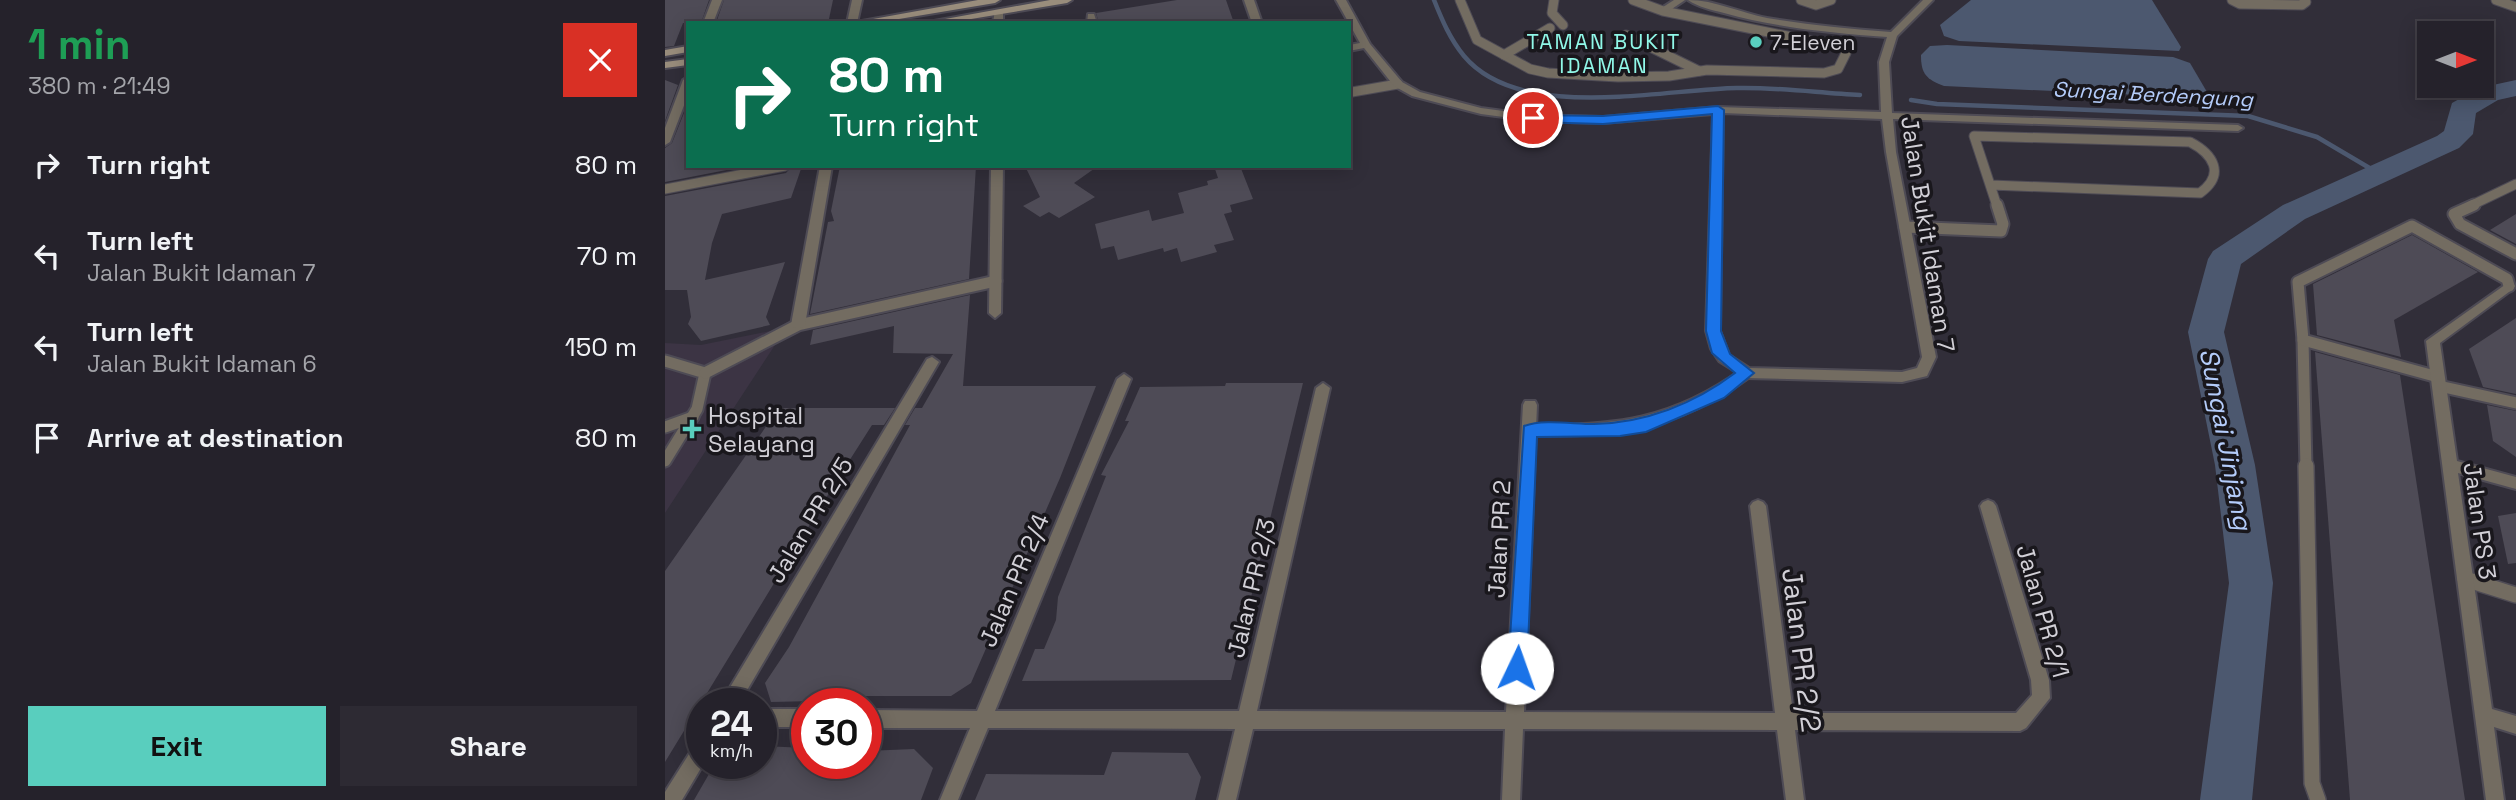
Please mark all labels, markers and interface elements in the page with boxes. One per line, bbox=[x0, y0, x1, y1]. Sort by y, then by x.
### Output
text: 1 min bbox=[28, 18, 131, 71]
north arrow bbox=[2417, 21, 2494, 98]
map controls bbox=[2417, 21, 2494, 98]
button: close bbox=[563, 23, 637, 97]
district label: TAMAN BUKIT IDAMAN bbox=[1527, 28, 1681, 79]
place label: 7-Eleven bbox=[1770, 29, 1855, 56]
marker: 7-Eleven bbox=[1748, 34, 1764, 50]
text: 80 m bbox=[829, 44, 944, 106]
icon: right bbox=[714, 49, 805, 140]
text: 380 m · 21:49 bbox=[28, 71, 171, 101]
water label: Sungai Berdengung bbox=[2052, 75, 2255, 113]
pin bbox=[1503, 88, 1563, 148]
icon: arrive bbox=[1514, 99, 1552, 137]
text: Turn right bbox=[829, 105, 979, 145]
street label: Jalan Bukit Idaman 7 bbox=[1894, 114, 1962, 354]
icon: right bbox=[28, 146, 66, 184]
text: Turn right bbox=[87, 148, 211, 182]
text: 80 m bbox=[575, 148, 637, 182]
text: Turn left bbox=[87, 224, 194, 258]
icon: left bbox=[28, 237, 66, 275]
text: 70 m bbox=[577, 239, 637, 273]
text: Jalan Bukit Idaman 7 bbox=[87, 258, 316, 288]
text: Turn left bbox=[87, 315, 194, 349]
icon: left bbox=[28, 328, 66, 366]
text: 150 m bbox=[565, 330, 637, 364]
water label: Sungai Jinjang bbox=[2192, 345, 2261, 534]
text: Jalan Bukit Idaman 6 bbox=[87, 349, 317, 379]
place label: Hospital Selayang bbox=[708, 400, 815, 459]
icon: arrive bbox=[28, 419, 66, 457]
marker: Hospital Selayang bbox=[682, 419, 702, 439]
text: Arrive at destination bbox=[87, 421, 344, 455]
text: 80 m bbox=[575, 421, 637, 455]
street label: Jalan PR 2/5 bbox=[760, 451, 860, 589]
street label: Jalan PS 3 bbox=[2456, 461, 2504, 581]
street label: Jalan PR 2 bbox=[1480, 479, 1518, 599]
street label: Jalan PR 2/4 bbox=[972, 509, 1056, 651]
street label: Jalan PR 2/3 bbox=[1220, 516, 1282, 660]
street label: Jalan PR 2/1 bbox=[2009, 541, 2077, 681]
street label: Jalan PR 2/2 bbox=[1774, 566, 1830, 734]
position arrow bbox=[1480, 631, 1554, 705]
speed limit sign: 30 bbox=[791, 688, 882, 779]
text: 24 bbox=[710, 702, 753, 746]
button: Exit bbox=[28, 706, 326, 786]
button: Share bbox=[340, 706, 637, 786]
text: km/h bbox=[710, 739, 753, 762]

